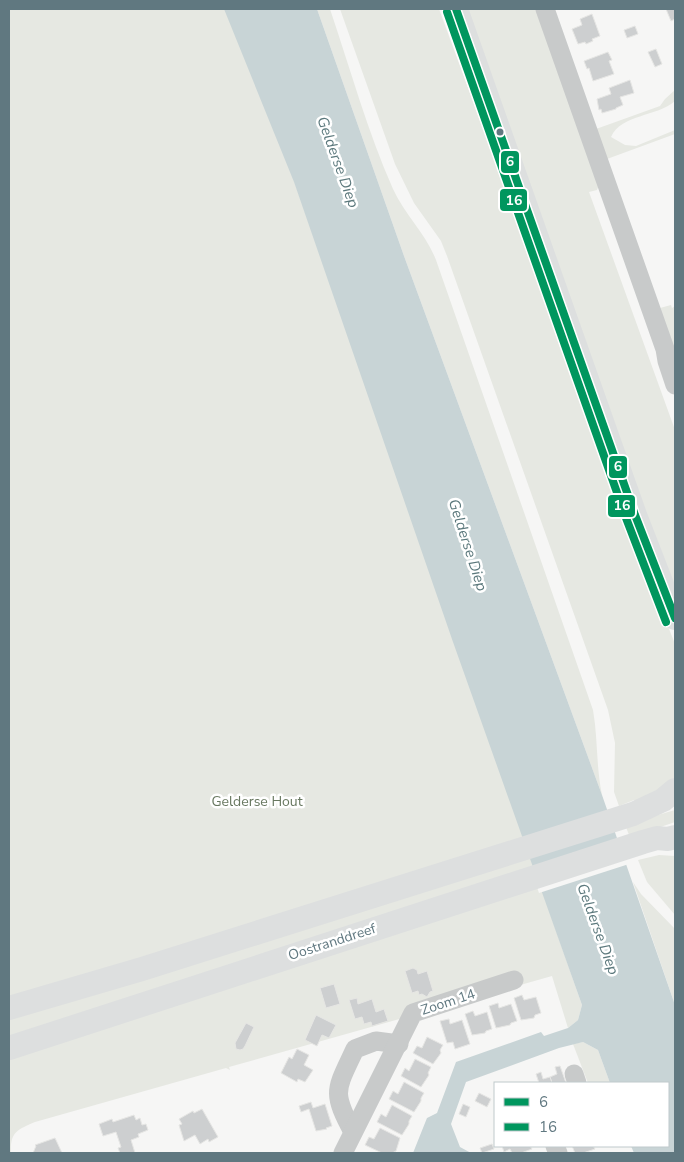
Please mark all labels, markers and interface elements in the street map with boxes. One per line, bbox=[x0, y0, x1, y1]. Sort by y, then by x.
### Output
water label: Gelderse Diep bbox=[312, 114, 364, 211]
unlabelled marker bbox=[495, 127, 505, 137]
line badge: 6 bbox=[500, 150, 520, 174]
text: 6 bbox=[506, 152, 514, 171]
line badge: 16 bbox=[499, 188, 528, 212]
text: 16 bbox=[506, 191, 522, 210]
line badge: 6 bbox=[608, 455, 628, 479]
text: 6 bbox=[614, 457, 622, 476]
line badge: 16 bbox=[607, 494, 636, 518]
water label: Gelderse Diep bbox=[444, 496, 492, 594]
text: 16 bbox=[614, 496, 630, 515]
park label: Gelderse Hout bbox=[211, 792, 303, 811]
water label: Gelderse Diep bbox=[572, 881, 624, 978]
street label: Oostranddreef bbox=[286, 919, 379, 965]
street label: Zoom 14 bbox=[418, 984, 478, 1020]
legend bbox=[494, 1082, 669, 1147]
text: 6 bbox=[539, 1092, 548, 1112]
text: 16 bbox=[539, 1117, 557, 1137]

